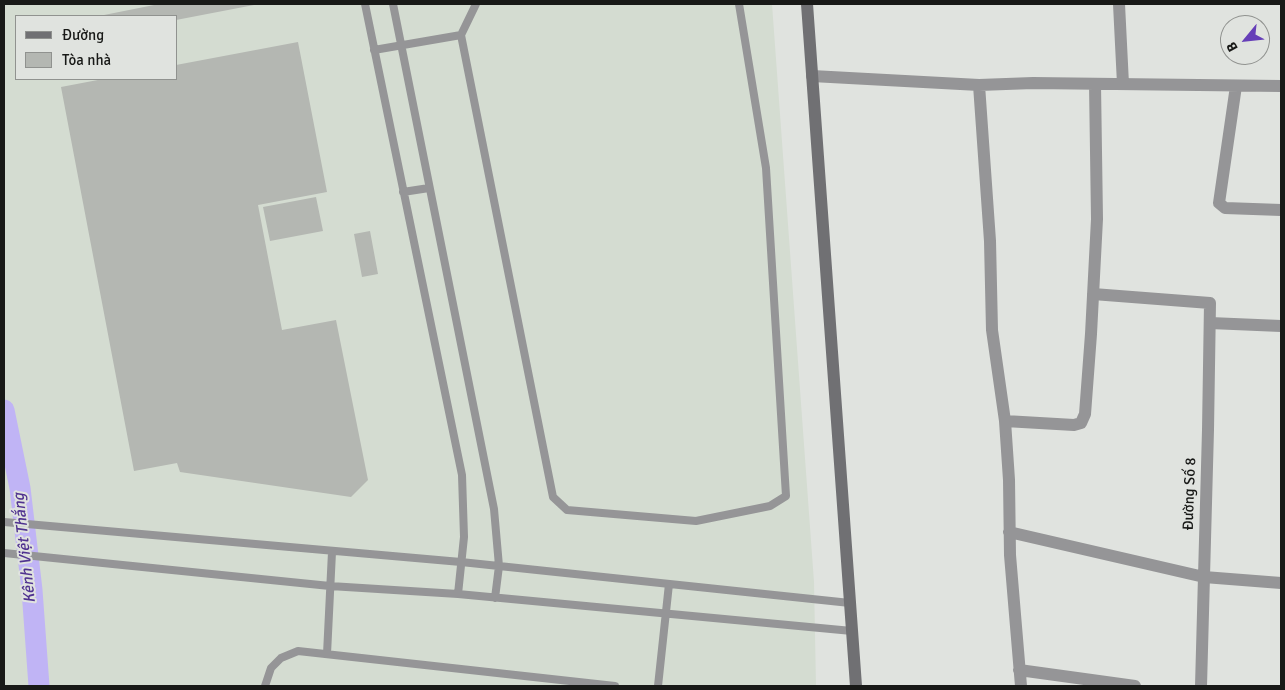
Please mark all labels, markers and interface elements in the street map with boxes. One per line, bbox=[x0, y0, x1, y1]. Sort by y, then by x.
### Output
legend bbox=[15, 15, 178, 80]
north arrow bbox=[1220, 15, 1270, 65]
text: Đường bbox=[62, 26, 104, 44]
text: B bbox=[1223, 39, 1242, 55]
text: Tòa nhà bbox=[62, 51, 111, 69]
street label: Đường Số 8 bbox=[1180, 457, 1200, 531]
water label: Kênh Việt Thắng bbox=[10, 492, 40, 604]

